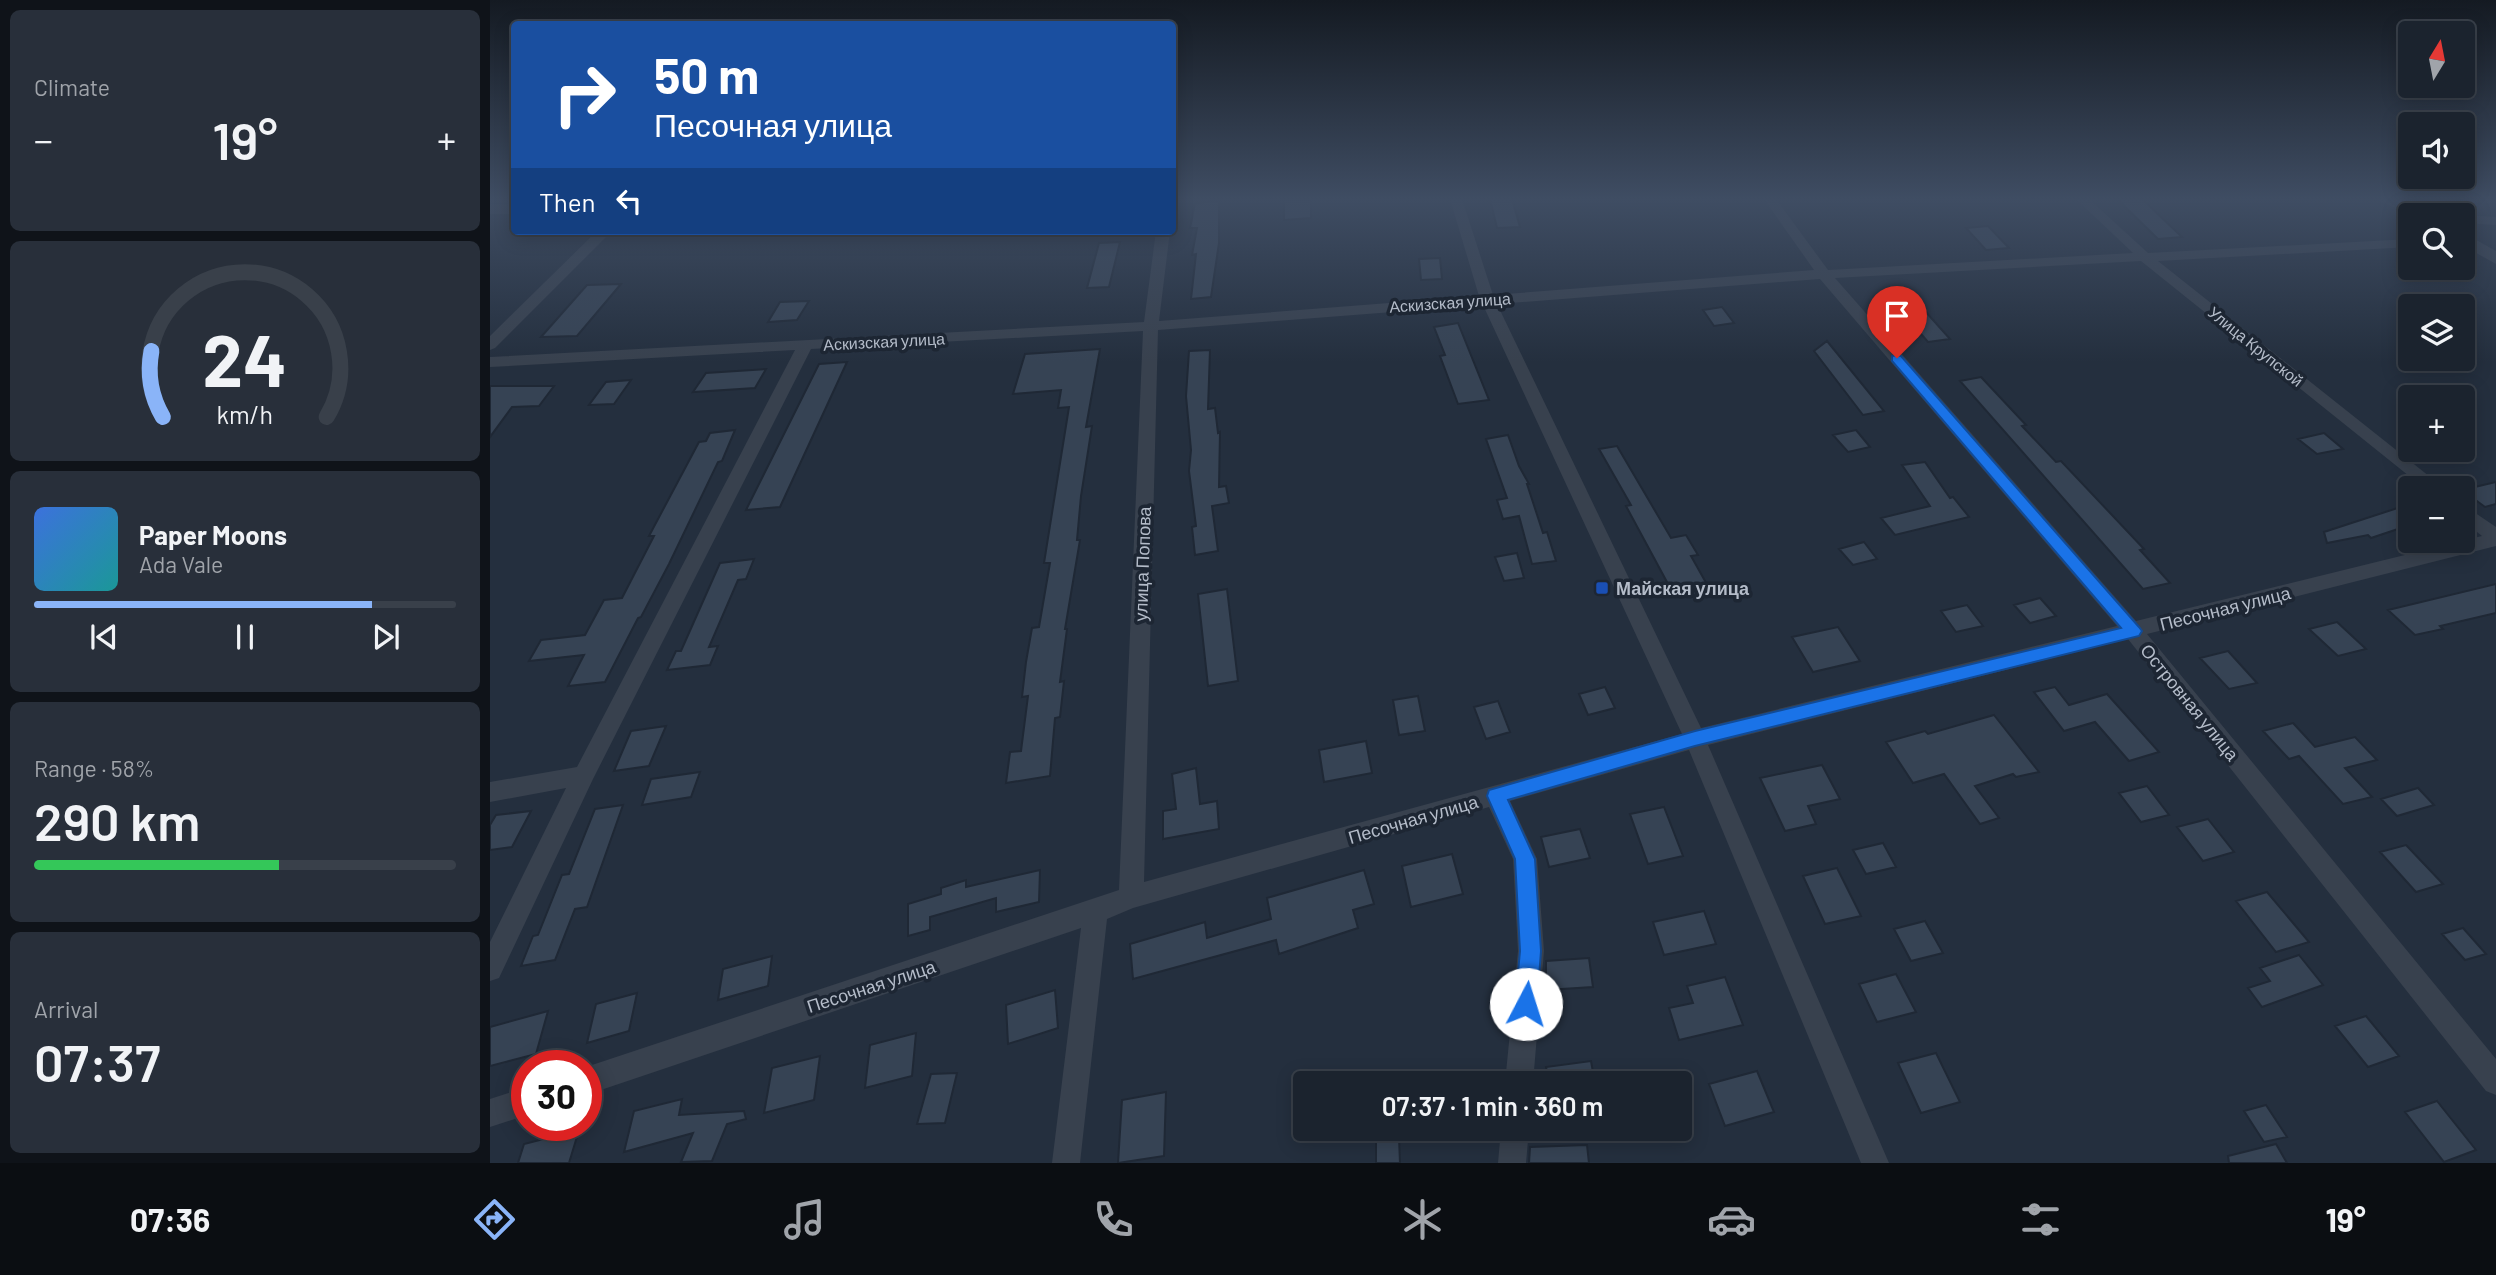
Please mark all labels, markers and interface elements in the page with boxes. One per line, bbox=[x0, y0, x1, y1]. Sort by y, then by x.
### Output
north arrow bbox=[2398, 21, 2474, 98]
map controls bbox=[2398, 21, 2475, 553]
text: 50 m bbox=[654, 45, 759, 104]
icon: right bbox=[539, 49, 630, 140]
text: Climate bbox=[34, 73, 110, 101]
text: Песочная улица bbox=[654, 105, 892, 143]
text: 19° bbox=[212, 108, 278, 170]
button: sound bbox=[2398, 112, 2475, 189]
text: − bbox=[34, 116, 53, 162]
text: + bbox=[437, 116, 456, 162]
icon: left bbox=[610, 182, 648, 220]
text: Then bbox=[539, 186, 596, 217]
button: search bbox=[2398, 203, 2475, 280]
pin bbox=[1867, 286, 1927, 358]
street label: Аскизская улица bbox=[1389, 288, 1512, 316]
button: layers bbox=[2398, 294, 2475, 371]
icon: arrive bbox=[1878, 297, 1916, 335]
street label: Улица Крупской bbox=[2205, 302, 2307, 390]
text: 24 bbox=[203, 314, 287, 402]
street label: Аскизская улица bbox=[823, 328, 945, 354]
button: + bbox=[2398, 385, 2475, 462]
text: km/h bbox=[217, 399, 273, 429]
button: − bbox=[2398, 476, 2475, 553]
street label: улица Попова bbox=[1129, 505, 1155, 622]
text: Paper Moons bbox=[139, 519, 287, 550]
text: Ada Vale bbox=[139, 550, 223, 578]
place label: Майская улица bbox=[1616, 577, 1750, 599]
marker: Майская улица bbox=[1594, 580, 1610, 596]
street label: Песочная улица bbox=[2157, 581, 2294, 635]
icon: previous bbox=[85, 618, 123, 656]
icon: pause bbox=[226, 618, 264, 656]
icon: next bbox=[367, 618, 405, 656]
street label: Островная улица bbox=[2136, 639, 2244, 765]
text: Range · 58% bbox=[34, 754, 154, 782]
text: 290 km bbox=[34, 789, 200, 851]
street label: Песочная улица bbox=[1346, 790, 1481, 848]
street label: Песочная улица bbox=[804, 955, 939, 1017]
position arrow bbox=[1489, 967, 1563, 1041]
text: Arrival bbox=[34, 995, 98, 1023]
text: 07:37 bbox=[34, 1030, 160, 1092]
speed limit sign: 30 bbox=[511, 1050, 602, 1141]
text: 07:37 · 1 min · 360 m bbox=[1382, 1090, 1603, 1121]
icon: directions bbox=[470, 1195, 519, 1244]
icon: music bbox=[780, 1195, 829, 1244]
icon: phone bbox=[1089, 1195, 1138, 1244]
icon: climate bbox=[1398, 1195, 1447, 1244]
icon: car bbox=[1707, 1195, 1756, 1244]
icon: filters bbox=[2016, 1195, 2065, 1244]
text: 07:36 bbox=[130, 1200, 210, 1238]
text: 19° bbox=[2326, 1200, 2366, 1238]

